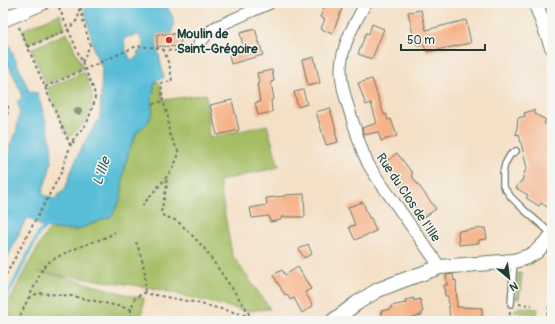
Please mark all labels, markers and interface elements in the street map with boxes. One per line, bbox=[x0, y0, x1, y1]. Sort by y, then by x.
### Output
place label: Moulin de Saint-Grégoire bbox=[177, 26, 258, 57]
scale bar bbox=[401, 26, 485, 52]
text: 50 m bbox=[407, 33, 435, 48]
marker: Moulin de Saint-Grégoire bbox=[164, 35, 174, 45]
street label: Rue du Clos de l'Ille bbox=[373, 150, 444, 245]
water label: L'Ille bbox=[89, 153, 115, 187]
north arrow bbox=[489, 258, 529, 298]
text: N bbox=[507, 279, 520, 294]

